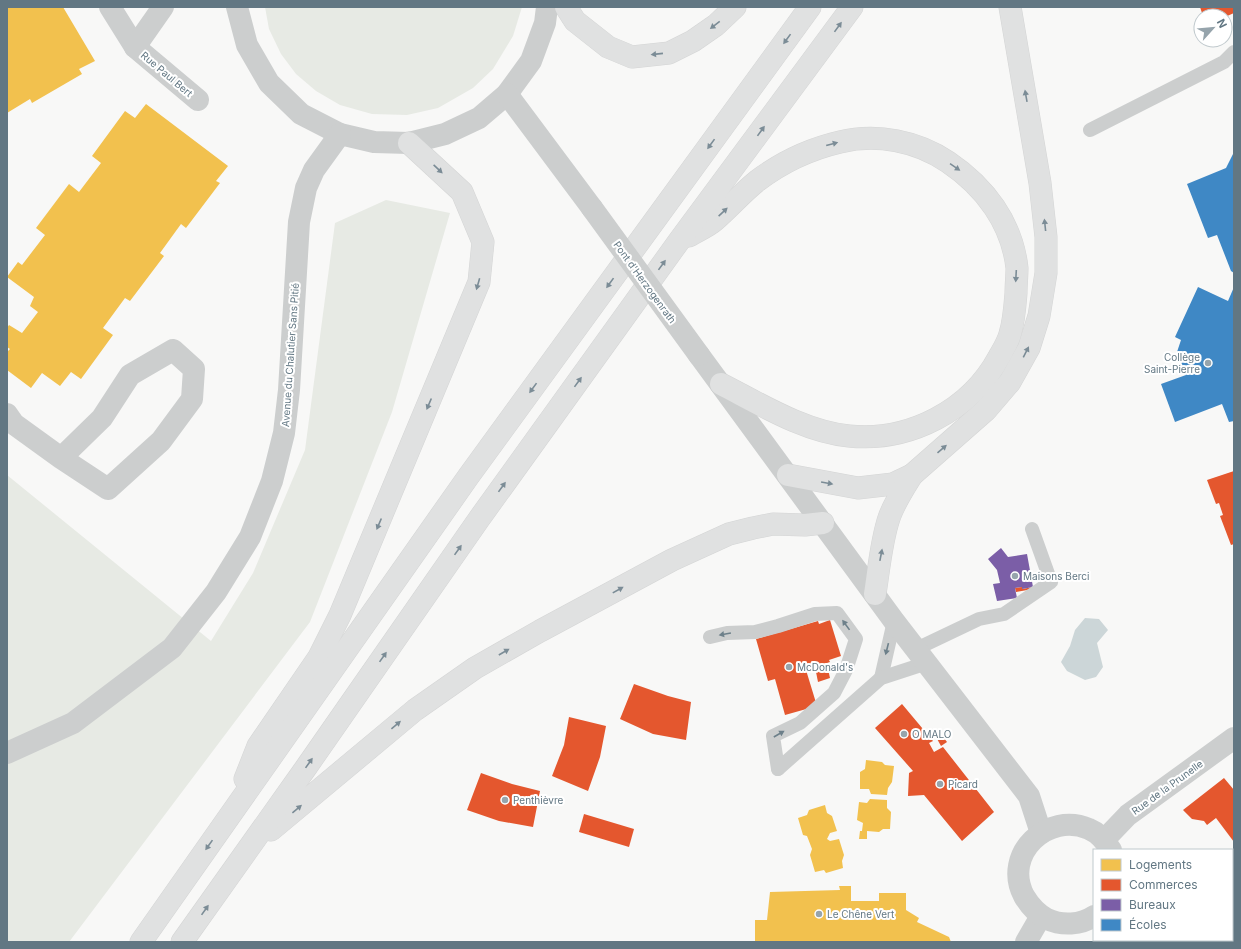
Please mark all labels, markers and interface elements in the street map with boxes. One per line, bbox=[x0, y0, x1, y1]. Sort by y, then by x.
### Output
north arrow bbox=[1193, 8, 1233, 48]
text: N bbox=[1214, 17, 1230, 30]
one-way arrow bbox=[709, 21, 720, 29]
one-way arrow bbox=[834, 21, 842, 32]
one-way arrow bbox=[783, 33, 792, 44]
street label: Rue Paul Bert bbox=[139, 49, 196, 100]
one-way arrow bbox=[651, 51, 663, 57]
one-way arrow bbox=[1022, 90, 1028, 102]
one-way arrow bbox=[756, 126, 765, 137]
one-way arrow bbox=[707, 138, 715, 149]
one-way arrow bbox=[826, 141, 838, 147]
one-way arrow bbox=[950, 163, 960, 171]
one-way arrow bbox=[433, 164, 443, 174]
one-way arrow bbox=[718, 207, 728, 217]
one-way arrow bbox=[1041, 219, 1048, 231]
street label: Pont d'Herzogenrath bbox=[611, 239, 679, 325]
one-way arrow bbox=[658, 260, 666, 270]
one-way arrow bbox=[1013, 270, 1020, 282]
one-way arrow bbox=[606, 277, 614, 288]
one-way arrow bbox=[475, 278, 481, 290]
street label: Avenue du Chalutier Sans Pitié bbox=[279, 282, 301, 427]
one-way arrow bbox=[1023, 346, 1029, 358]
place label: Collège Saint-Pierre bbox=[1144, 351, 1200, 375]
marker: Collège Saint-Pierre bbox=[1203, 358, 1213, 368]
one-way arrow bbox=[574, 377, 582, 387]
one-way arrow bbox=[529, 383, 537, 393]
one-way arrow bbox=[425, 398, 431, 410]
one-way arrow bbox=[937, 444, 947, 454]
one-way arrow bbox=[821, 480, 833, 486]
one-way arrow bbox=[498, 482, 506, 493]
one-way arrow bbox=[375, 518, 381, 530]
one-way arrow bbox=[454, 545, 462, 555]
one-way arrow bbox=[878, 549, 884, 561]
place label: Maisons Berci bbox=[1023, 570, 1089, 582]
marker: Maisons Berci bbox=[1010, 571, 1020, 581]
one-way arrow bbox=[612, 586, 624, 593]
one-way arrow bbox=[842, 620, 850, 631]
one-way arrow bbox=[719, 631, 731, 637]
one-way arrow bbox=[884, 643, 890, 655]
one-way arrow bbox=[498, 648, 510, 655]
one-way arrow bbox=[379, 651, 387, 662]
place label: McDonald's bbox=[797, 661, 853, 673]
marker: McDonald's bbox=[784, 662, 794, 672]
one-way arrow bbox=[391, 721, 402, 730]
place label: O MALO bbox=[912, 728, 952, 740]
marker: O MALO bbox=[899, 729, 909, 739]
one-way arrow bbox=[774, 730, 785, 737]
street label: Rue de la Prunelle bbox=[1129, 757, 1205, 817]
one-way arrow bbox=[305, 758, 313, 769]
place label: Picard bbox=[948, 778, 978, 790]
marker: Picard bbox=[935, 779, 945, 789]
place label: Penthièvre bbox=[513, 794, 564, 806]
marker: Penthièvre bbox=[500, 795, 510, 805]
one-way arrow bbox=[292, 804, 302, 813]
one-way arrow bbox=[205, 840, 213, 850]
legend bbox=[1093, 849, 1233, 941]
text: Logements bbox=[1129, 857, 1192, 872]
text: Commerces bbox=[1129, 877, 1197, 892]
text: Bureaux bbox=[1129, 897, 1176, 912]
one-way arrow bbox=[201, 905, 209, 915]
place label: Le Chêne Vert bbox=[827, 908, 895, 920]
marker: Le Chêne Vert bbox=[814, 909, 824, 919]
text: Écoles bbox=[1129, 917, 1167, 932]

